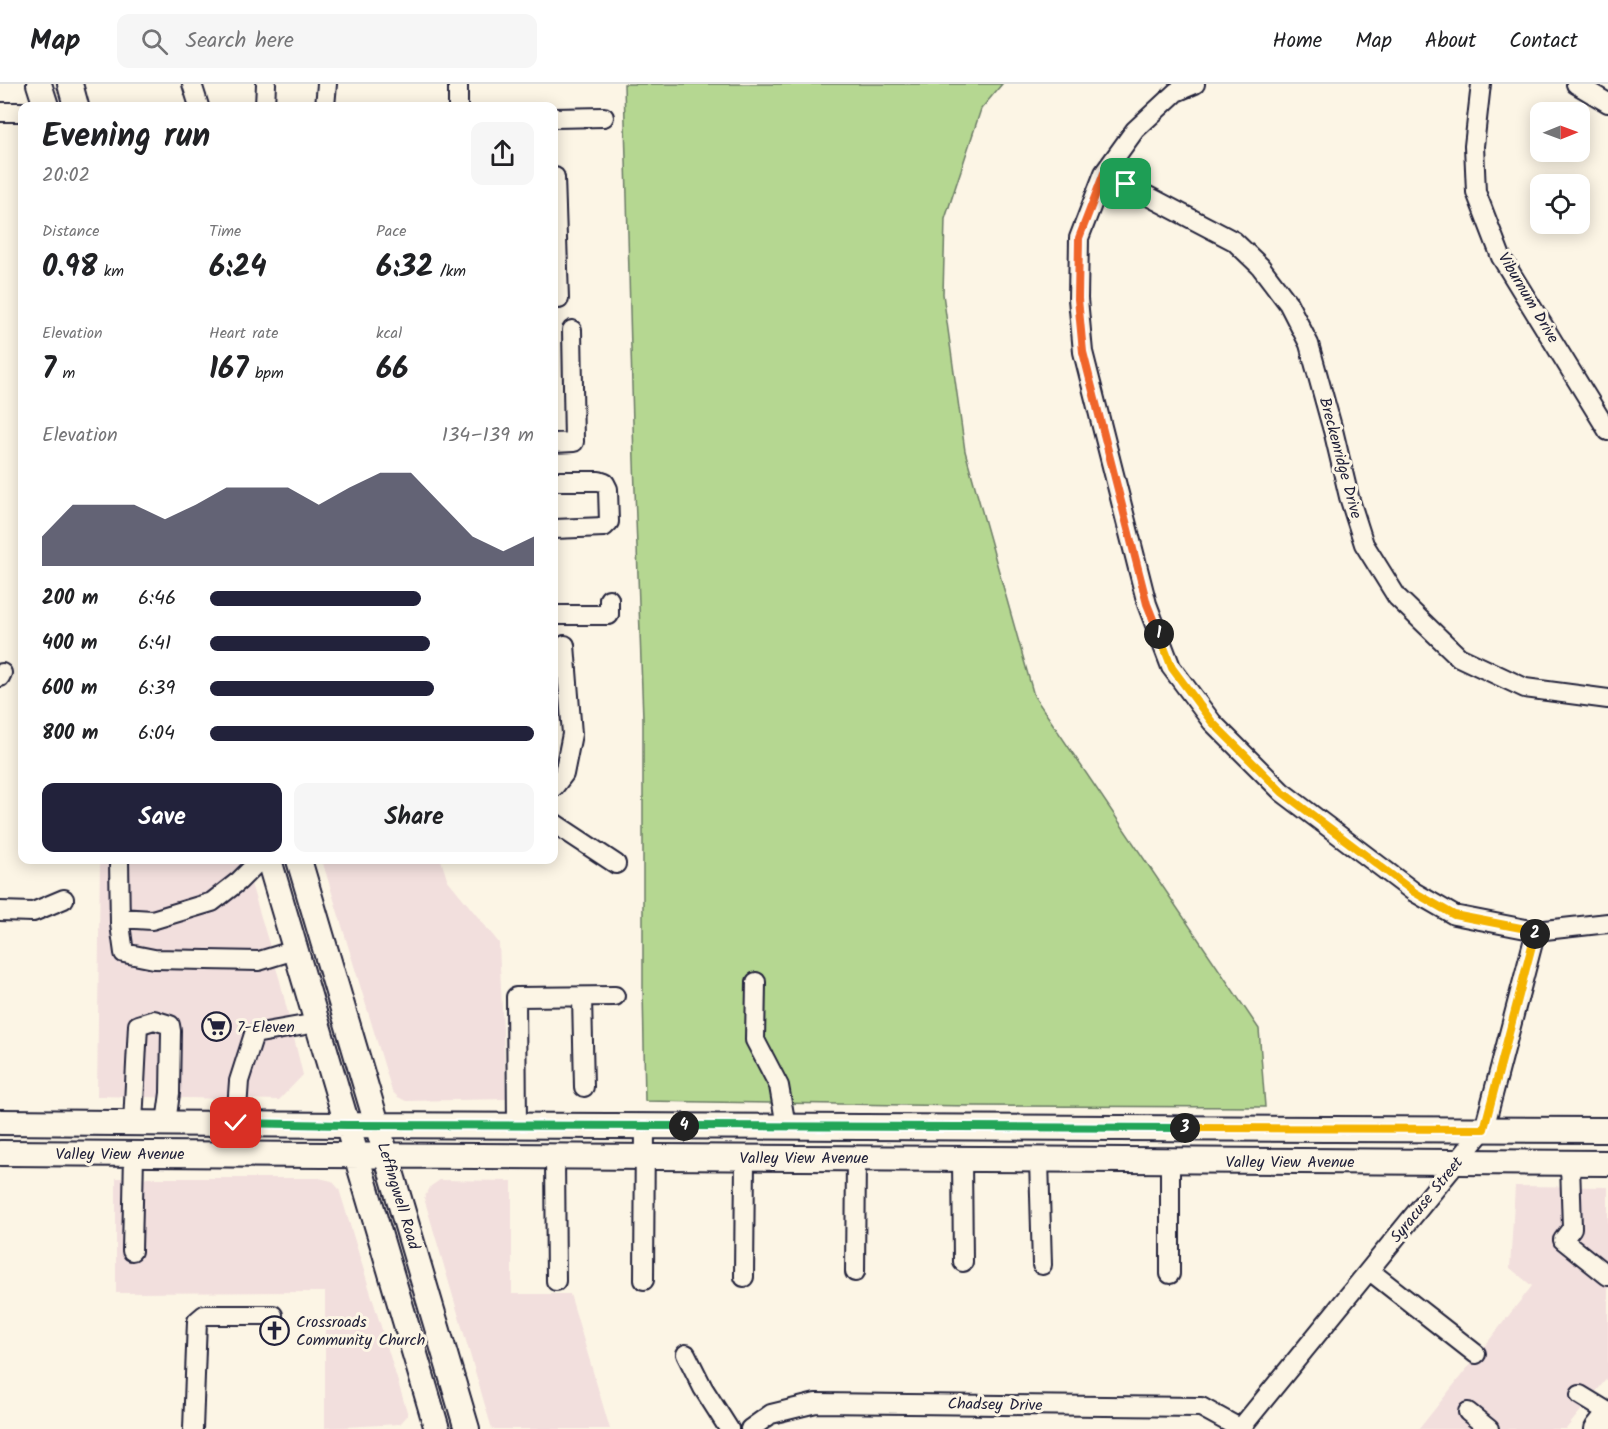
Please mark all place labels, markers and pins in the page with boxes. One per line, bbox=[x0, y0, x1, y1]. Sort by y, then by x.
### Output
pin bbox=[1100, 158, 1151, 209]
pin: 1 bbox=[1144, 619, 1174, 649]
pin: 2 bbox=[1520, 919, 1550, 949]
supermarket icon: 7-Eleven bbox=[200, 1011, 232, 1043]
place label: 7-Eleven bbox=[237, 1015, 295, 1040]
pin bbox=[210, 1097, 261, 1148]
pin: 4 bbox=[669, 1111, 699, 1141]
pin: 3 bbox=[1170, 1113, 1200, 1143]
place label: Crossroads Community Church bbox=[296, 1310, 425, 1353]
church icon: Crossroads Community Church bbox=[259, 1315, 291, 1347]

